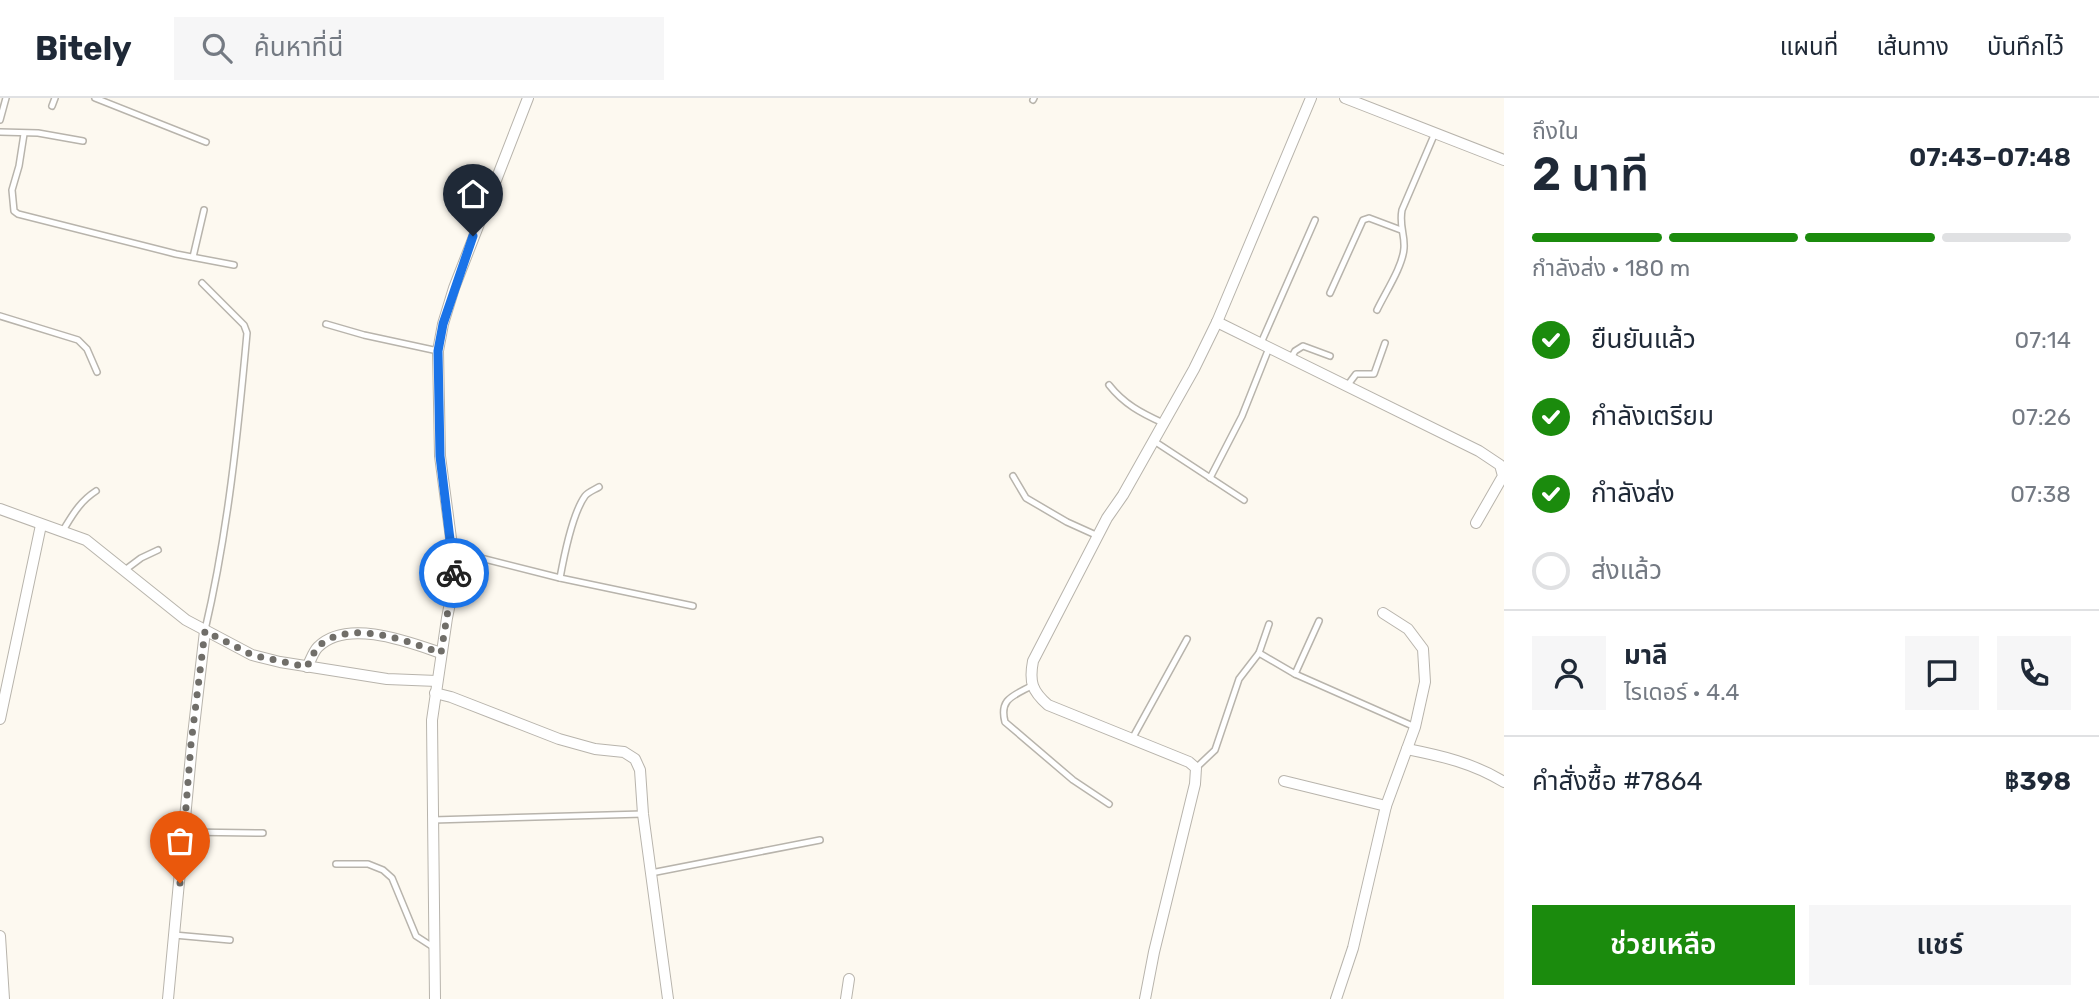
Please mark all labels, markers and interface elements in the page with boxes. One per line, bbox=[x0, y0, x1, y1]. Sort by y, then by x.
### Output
search box bbox=[174, 17, 664, 80]
text: Bitely bbox=[35, 29, 132, 68]
icon: search bbox=[198, 29, 236, 67]
text: ค้นหาที่นี่ bbox=[254, 32, 343, 63]
text: แผนที่ bbox=[1780, 33, 1838, 61]
text: เส้นทาง bbox=[1876, 33, 1949, 61]
text: บันทึกไว้ bbox=[1987, 33, 2064, 61]
text: ถึงใน bbox=[1532, 117, 1579, 145]
text: 07:43–07:48 bbox=[1909, 142, 2071, 173]
text: 2 นาที bbox=[1532, 147, 1649, 202]
pin bbox=[443, 164, 503, 236]
icon: home bbox=[454, 175, 492, 213]
text: กำลังส่ง · 180 m bbox=[1532, 254, 1690, 282]
icon: check bbox=[1532, 321, 1570, 359]
text: ยืนยันแล้ว bbox=[1591, 324, 1696, 355]
text: 07:14 bbox=[2015, 326, 2071, 354]
icon: check bbox=[1532, 398, 1570, 436]
text: กำลังเตรียม bbox=[1591, 401, 1714, 432]
text: 07:26 bbox=[2011, 403, 2071, 431]
icon: check bbox=[1532, 475, 1570, 513]
text: กำลังส่ง bbox=[1591, 478, 1675, 509]
text: 07:38 bbox=[2010, 480, 2071, 508]
courier bbox=[419, 538, 489, 608]
icon: bike bbox=[435, 554, 473, 592]
text: ส่งแล้ว bbox=[1591, 555, 1662, 586]
button: person bbox=[1532, 636, 1606, 710]
button: chat bbox=[1905, 636, 1979, 710]
button: phone bbox=[1997, 636, 2071, 710]
text: มาลี bbox=[1624, 640, 1668, 671]
text: ไรเดอร์ · 4.4 bbox=[1624, 678, 1740, 706]
text: คำสั่งซื้อ #7864 bbox=[1532, 766, 1703, 797]
text: ฿398 bbox=[2004, 766, 2071, 797]
pin bbox=[150, 811, 210, 883]
icon: bag bbox=[161, 822, 199, 860]
button: ช่วยเหลือ bbox=[1532, 905, 1795, 985]
button: แชร์ bbox=[1809, 905, 2071, 985]

